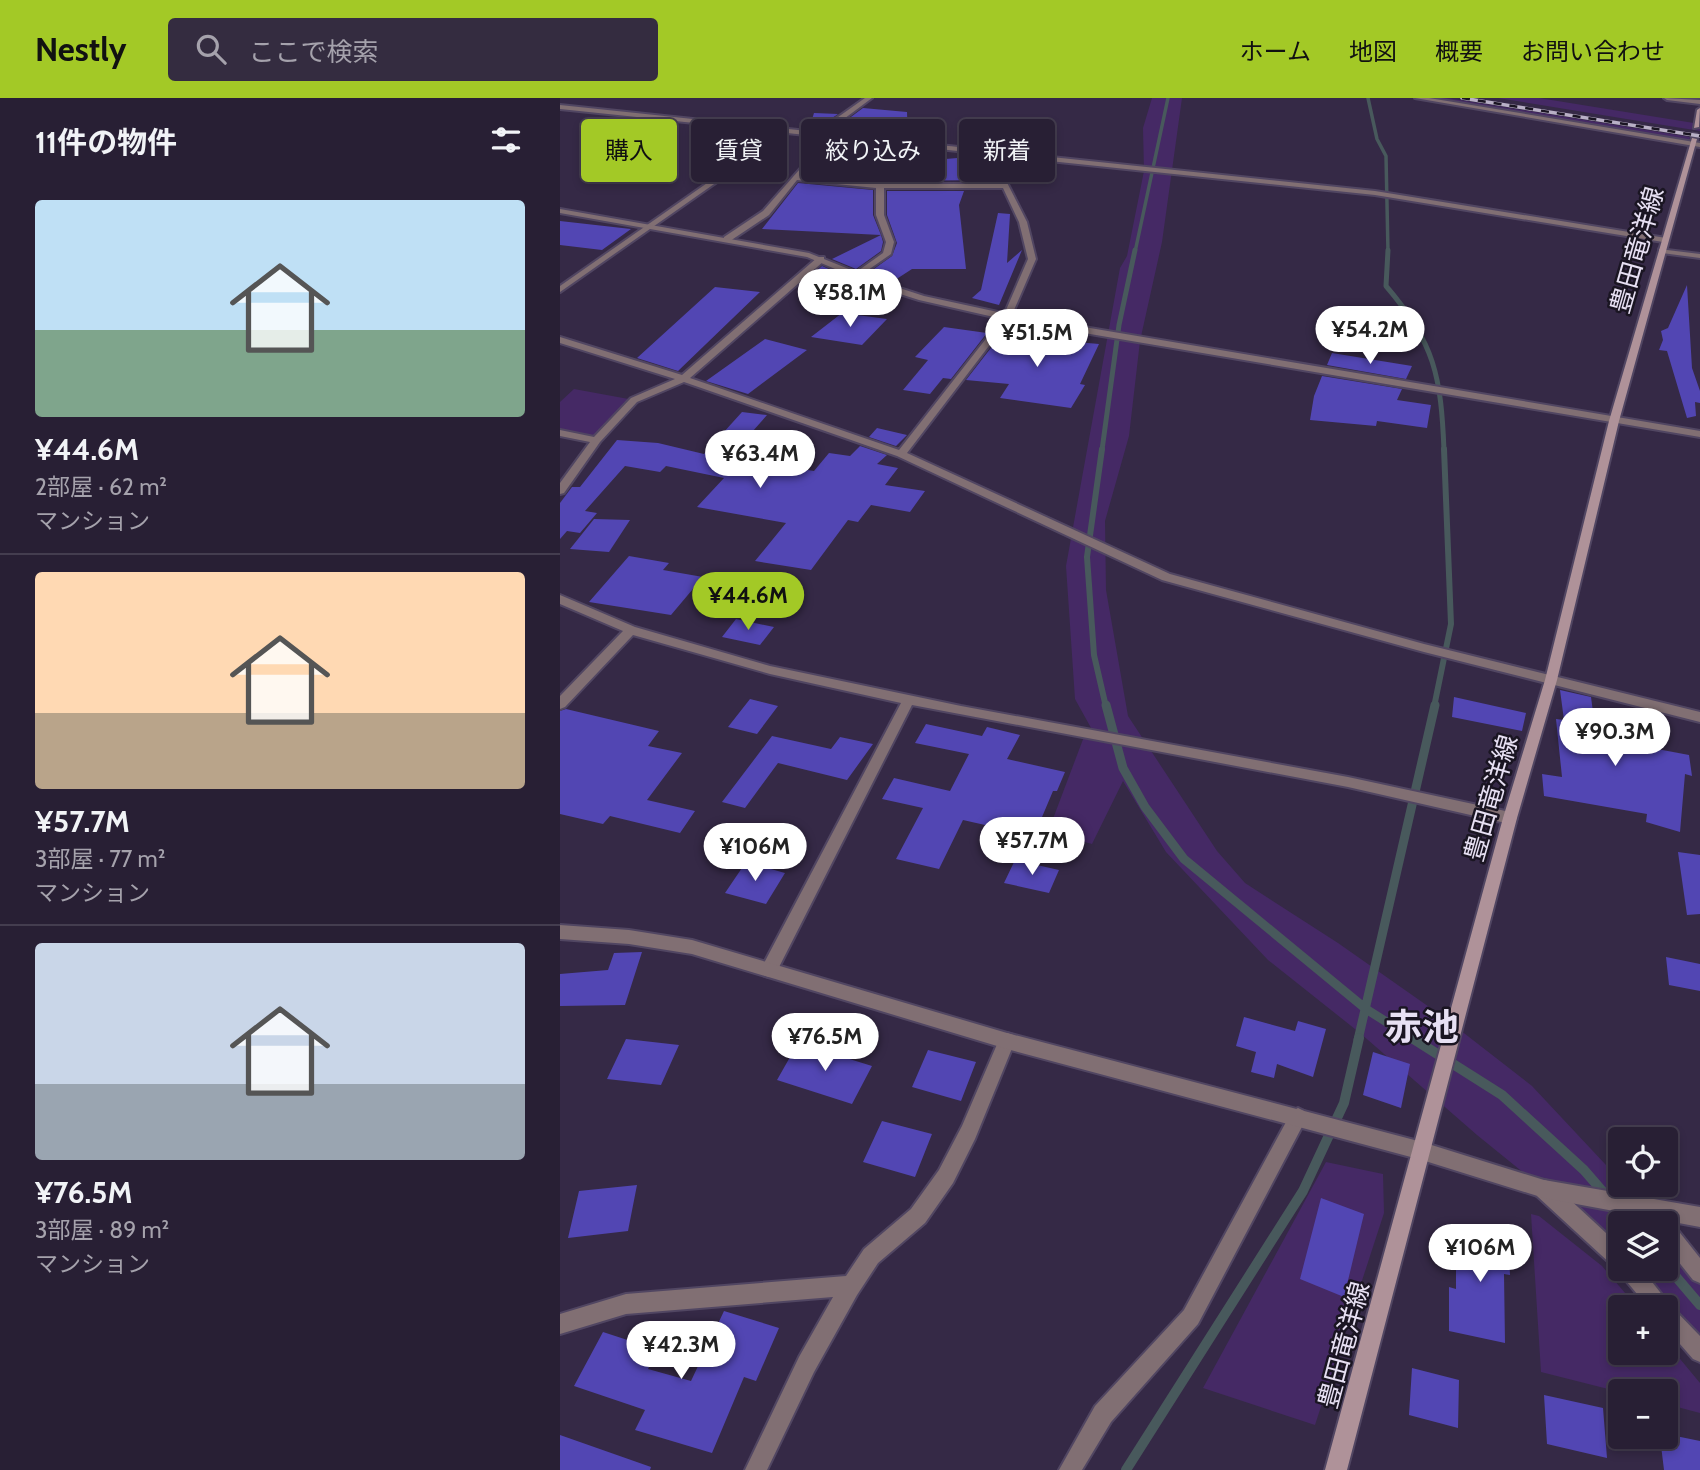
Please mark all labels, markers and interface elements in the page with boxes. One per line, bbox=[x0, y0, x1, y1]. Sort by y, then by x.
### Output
search box bbox=[168, 18, 658, 81]
text: Nestly bbox=[35, 29, 126, 69]
icon: search bbox=[192, 30, 230, 68]
text: ここで検索 bbox=[248, 36, 378, 68]
text: ホーム bbox=[1240, 37, 1311, 66]
text: 地図 bbox=[1349, 37, 1397, 66]
text: 概要 bbox=[1435, 37, 1483, 66]
text: お問い合わせ bbox=[1521, 37, 1665, 66]
chip: 購入 bbox=[581, 119, 677, 182]
chip: 賃貸 bbox=[691, 119, 787, 182]
chip: 絞り込み bbox=[801, 119, 945, 182]
chip: 新着 bbox=[959, 119, 1055, 182]
icon: filters bbox=[487, 121, 525, 159]
text: 11件の物件 bbox=[35, 124, 177, 161]
street label: 豊田竜洋線 bbox=[1604, 183, 1670, 317]
icon: home bbox=[217, 245, 343, 371]
pin: ¥58.1M bbox=[793, 270, 907, 329]
text: ¥58.1M bbox=[814, 278, 886, 306]
pin: ¥54.2M bbox=[1313, 306, 1427, 366]
pin: ¥51.5M bbox=[980, 310, 1094, 369]
text: ¥54.2M bbox=[1332, 315, 1408, 343]
text: ¥51.5M bbox=[1001, 318, 1073, 346]
pin: ¥63.4M bbox=[703, 430, 817, 490]
text: ¥44.6M bbox=[35, 431, 139, 468]
text: ¥63.4M bbox=[721, 439, 799, 467]
text: 2部屋 · 62 m² bbox=[35, 473, 167, 501]
text: マンション bbox=[35, 507, 150, 535]
pin: ¥44.6M bbox=[691, 573, 805, 632]
text: ¥44.6M bbox=[708, 581, 788, 609]
icon: home bbox=[217, 617, 343, 743]
pin: ¥90.3M bbox=[1558, 708, 1672, 768]
text: ¥90.3M bbox=[1575, 717, 1655, 745]
street label: 豊田竜洋線 bbox=[1458, 731, 1524, 865]
text: ¥57.7M bbox=[35, 803, 130, 840]
pin: ¥57.7M bbox=[975, 818, 1089, 877]
pin: ¥106M bbox=[706, 824, 804, 883]
text: ¥57.7M bbox=[996, 826, 1068, 854]
text: ¥106M bbox=[720, 832, 790, 860]
text: 3部屋 · 77 m² bbox=[35, 845, 165, 873]
text: マンション bbox=[35, 879, 150, 907]
icon: home bbox=[217, 988, 343, 1114]
district label: 赤池 bbox=[1385, 1004, 1459, 1049]
pin: ¥76.5M bbox=[768, 1014, 882, 1073]
text: ¥76.5M bbox=[788, 1022, 862, 1050]
map controls bbox=[1608, 1127, 1678, 1449]
button: locate bbox=[1608, 1127, 1678, 1197]
text: ¥76.5M bbox=[35, 1174, 132, 1211]
button: layers bbox=[1608, 1211, 1678, 1281]
text: 3部屋 · 89 m² bbox=[35, 1216, 169, 1244]
pin: ¥106M bbox=[1431, 1224, 1529, 1284]
text: ¥106M bbox=[1445, 1233, 1515, 1261]
text: マンション bbox=[35, 1250, 150, 1278]
street label: 豊田竜洋線 bbox=[1312, 1278, 1376, 1412]
button: + bbox=[1608, 1295, 1678, 1365]
pin: ¥42.3M bbox=[624, 1322, 738, 1381]
text: ¥42.3M bbox=[642, 1330, 720, 1358]
button: − bbox=[1608, 1379, 1678, 1449]

